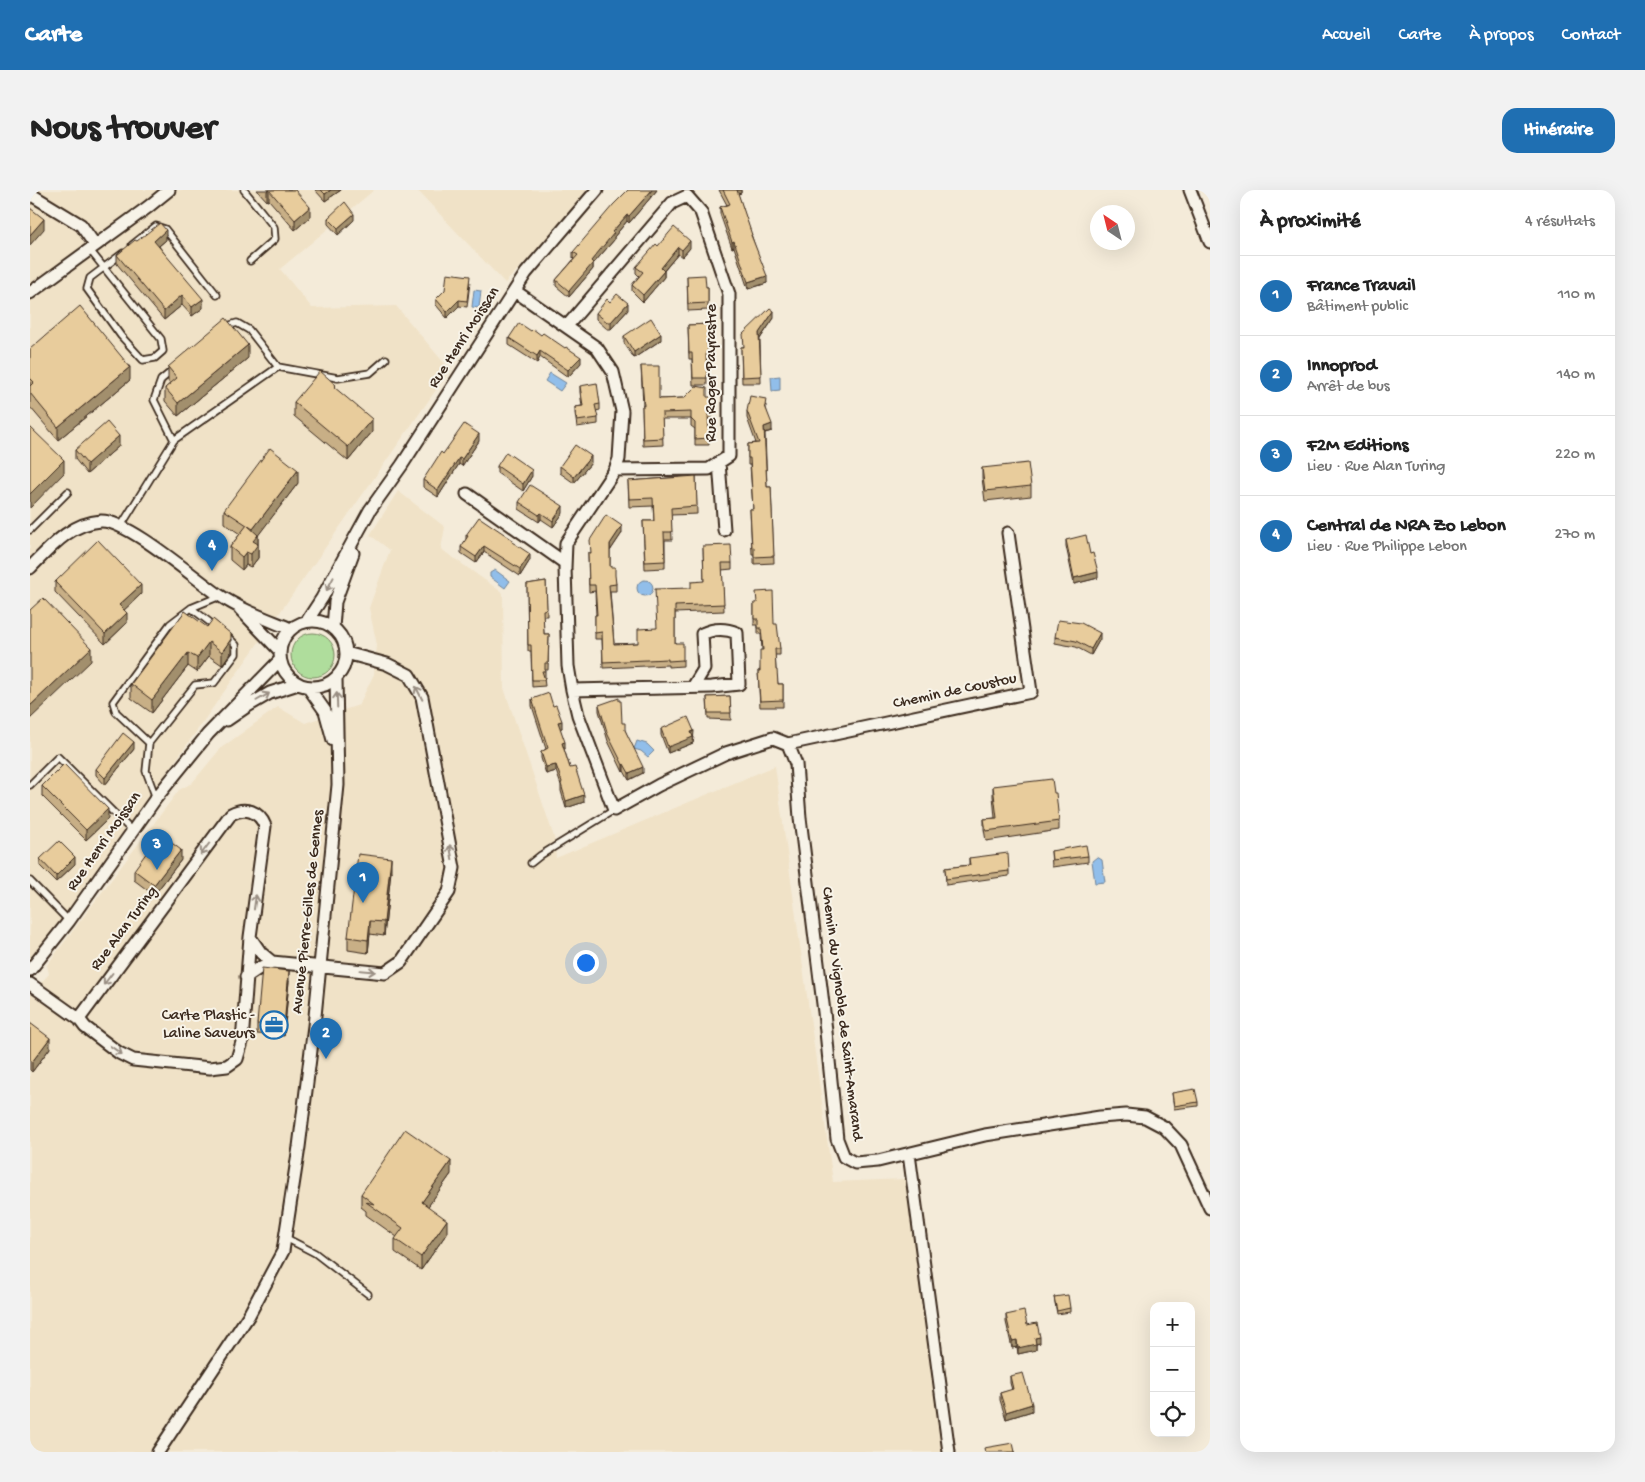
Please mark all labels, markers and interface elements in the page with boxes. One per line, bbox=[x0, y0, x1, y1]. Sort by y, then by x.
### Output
text: Carte bbox=[25, 21, 82, 50]
text: Accueil bbox=[1322, 25, 1370, 46]
text: Carte bbox=[1398, 25, 1441, 46]
text: À propos bbox=[1469, 25, 1534, 46]
text: Contact bbox=[1562, 25, 1620, 46]
button: Itinéraire bbox=[1502, 108, 1615, 153]
text: Nous trouver bbox=[30, 110, 216, 151]
north arrow bbox=[1090, 205, 1135, 250]
text: À proximité bbox=[1260, 210, 1361, 235]
text: 4 résultats bbox=[1525, 213, 1595, 232]
text: France Travail bbox=[1307, 275, 1416, 298]
street label: Rue Henri Moissan bbox=[425, 283, 505, 392]
text: 1 bbox=[1273, 286, 1279, 305]
text: 110 m bbox=[1558, 286, 1595, 305]
text: Bâtiment public bbox=[1307, 298, 1408, 317]
street label: Rue Roger Payrastre bbox=[703, 303, 722, 442]
text: Innoprod bbox=[1307, 355, 1377, 378]
text: 2 bbox=[1272, 366, 1280, 385]
text: 140 m bbox=[1557, 366, 1595, 385]
text: Arrêt de bus bbox=[1307, 378, 1390, 397]
text: F2M Editions bbox=[1307, 435, 1409, 458]
text: 3 bbox=[1272, 446, 1280, 465]
text: 220 m bbox=[1555, 446, 1595, 465]
text: Lieu · Rue Alan Turing bbox=[1307, 458, 1445, 477]
text: Central de NRA Zo Lebon bbox=[1307, 515, 1506, 538]
text: 4 bbox=[1272, 526, 1280, 545]
text: 270 m bbox=[1555, 526, 1595, 545]
pin: 4 bbox=[196, 530, 228, 571]
text: Lieu · Rue Philippe Lebon bbox=[1307, 538, 1467, 557]
one-way arrow bbox=[325, 576, 335, 591]
street label: Chemin de Coustou bbox=[891, 670, 1019, 714]
one-way arrow bbox=[414, 686, 423, 701]
one-way arrow bbox=[255, 692, 270, 702]
one-way arrow bbox=[332, 692, 341, 708]
street label: Rue Henri Moissan bbox=[64, 788, 147, 895]
street label: Avenue Pierre-Gilles de Gennes bbox=[289, 808, 329, 1015]
pin: 3 bbox=[141, 829, 173, 870]
one-way arrow bbox=[200, 842, 211, 855]
one-way arrow bbox=[446, 844, 456, 860]
pin: 1 bbox=[347, 862, 379, 903]
street label: Rue Alan Turing bbox=[87, 883, 163, 975]
street label: Chemin du Vignoble de Saint-Amarand bbox=[816, 886, 866, 1143]
one-way arrow bbox=[250, 894, 260, 910]
your location bbox=[573, 950, 599, 976]
one-way arrow bbox=[359, 967, 375, 976]
one-way arrow bbox=[103, 972, 114, 985]
place label: Carte Plastic - Laline Saveurs bbox=[162, 1007, 256, 1044]
office icon: Carte Plastic - Laline Saveurs bbox=[259, 1010, 289, 1040]
pin: 2 bbox=[310, 1018, 342, 1059]
one-way arrow bbox=[109, 1045, 123, 1055]
map controls bbox=[1150, 1302, 1195, 1437]
button: + bbox=[1150, 1302, 1195, 1347]
button: − bbox=[1150, 1347, 1195, 1392]
button: locate bbox=[1150, 1392, 1195, 1437]

